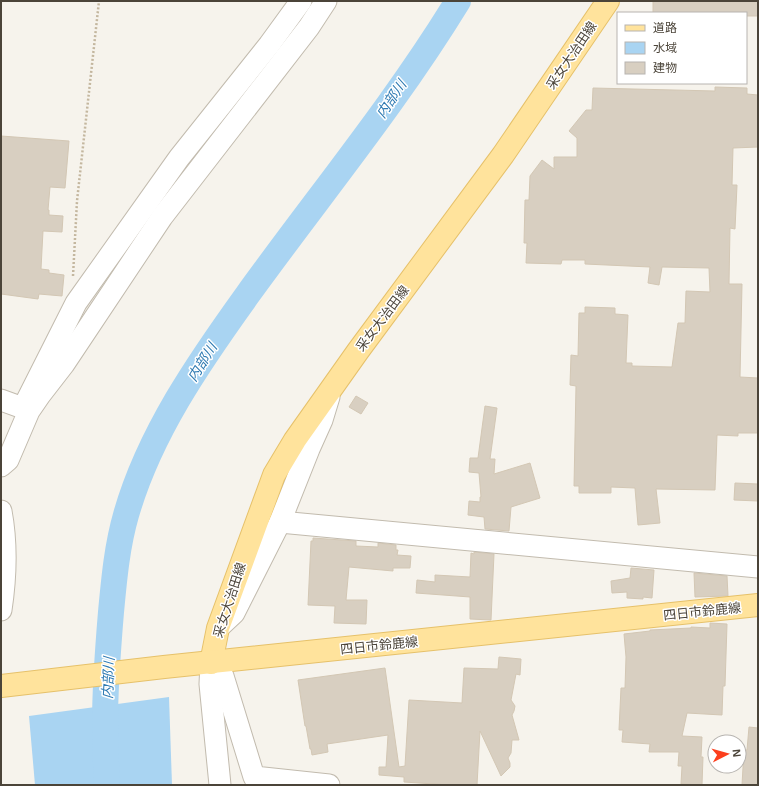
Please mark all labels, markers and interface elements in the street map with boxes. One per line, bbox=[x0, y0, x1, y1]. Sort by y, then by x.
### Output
legend bbox=[617, 12, 747, 84]
street label: 采女大治田線 bbox=[543, 19, 599, 92]
text: 道路 bbox=[653, 21, 677, 35]
text: 水域 bbox=[653, 41, 677, 55]
text: 建物 bbox=[653, 61, 677, 75]
water label: 内部川 bbox=[373, 75, 410, 121]
street label: 采女大治田線 bbox=[353, 283, 412, 354]
water label: 内部川 bbox=[184, 338, 221, 384]
street label: 采女大治田線 bbox=[210, 561, 249, 640]
street label: 四日市鈴鹿線 bbox=[662, 600, 742, 623]
street label: 四日市鈴鹿線 bbox=[339, 634, 419, 657]
water label: 内部川 bbox=[99, 655, 117, 699]
north arrow bbox=[707, 734, 747, 774]
text: N bbox=[731, 748, 743, 758]

